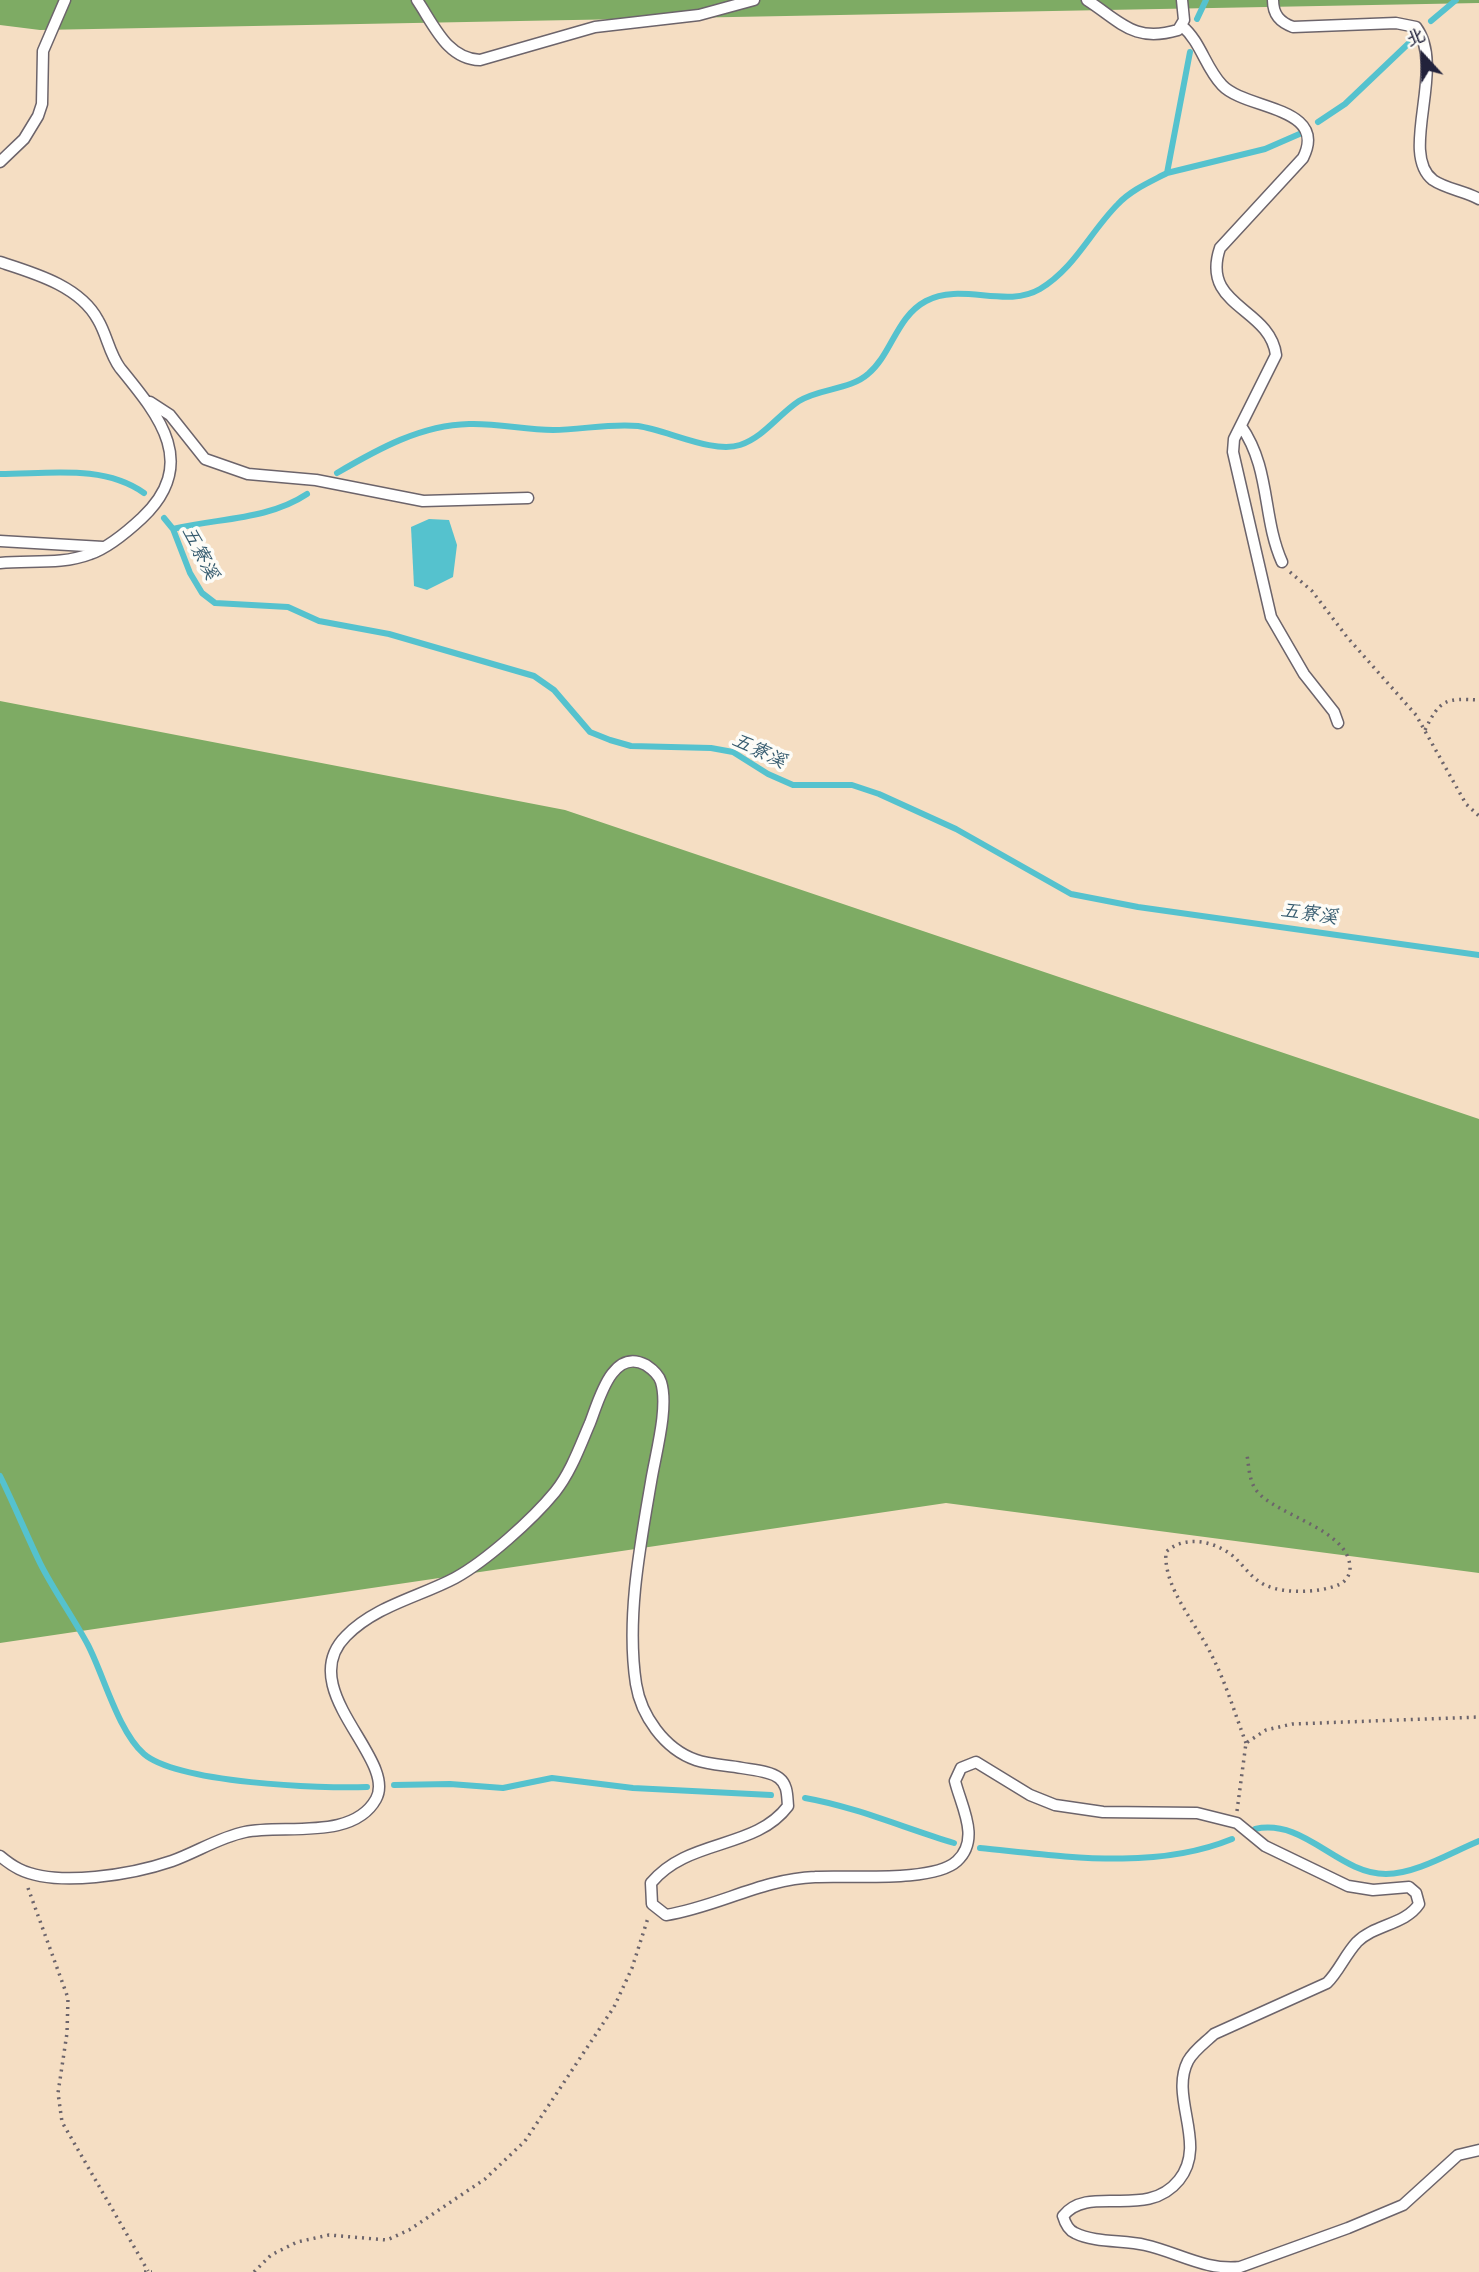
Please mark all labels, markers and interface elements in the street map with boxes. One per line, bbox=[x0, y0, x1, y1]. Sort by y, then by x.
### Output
north arrow bbox=[1388, 21, 1458, 91]
text: 北 bbox=[1402, 22, 1428, 51]
water label: 五寮溪 bbox=[177, 522, 223, 584]
water label: 五寮溪 bbox=[728, 729, 790, 773]
water label: 五寮溪 bbox=[1279, 899, 1339, 929]

